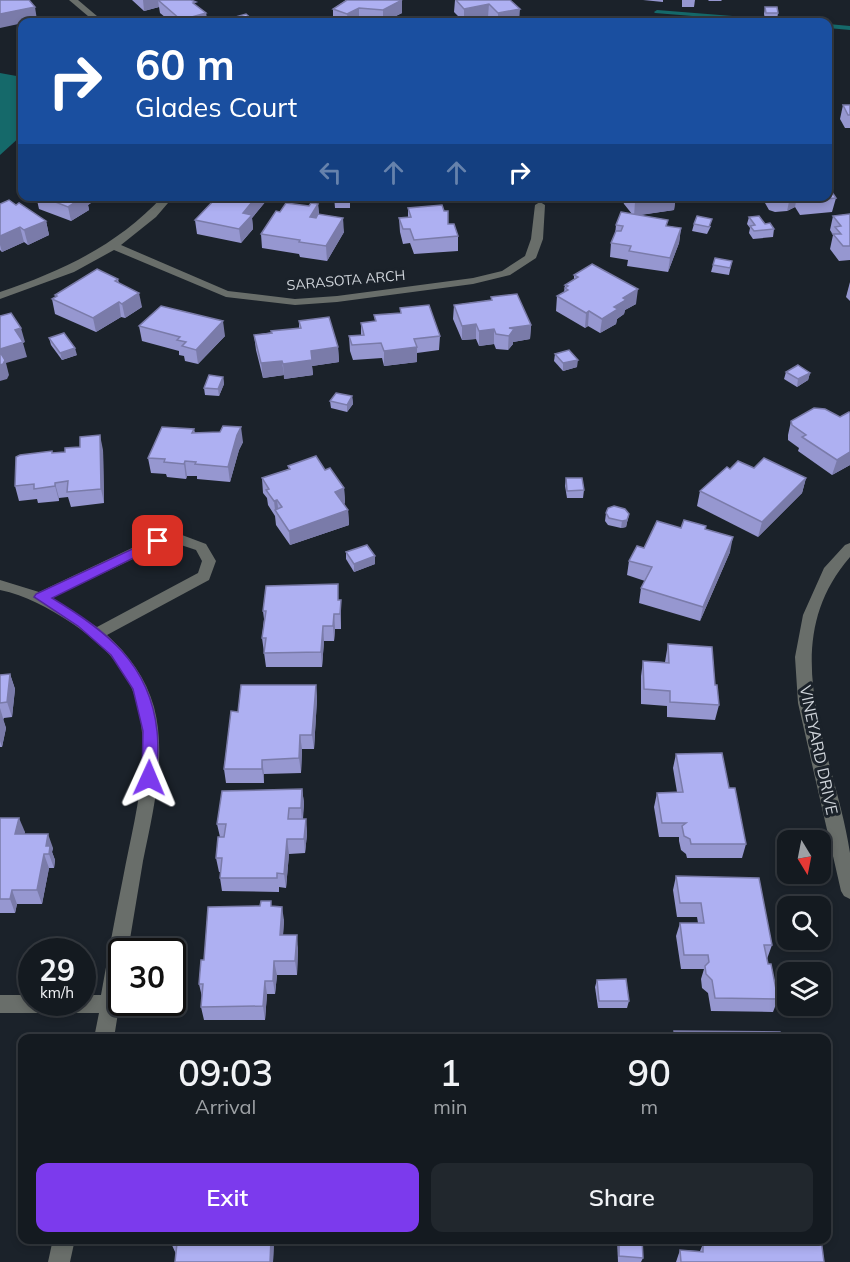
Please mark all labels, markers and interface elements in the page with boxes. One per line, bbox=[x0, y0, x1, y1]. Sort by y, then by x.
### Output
text: 60 m bbox=[135, 38, 235, 91]
icon: right bbox=[36, 42, 114, 120]
text: Glades Court bbox=[135, 90, 297, 124]
icon: left bbox=[314, 156, 347, 189]
icon: ahead bbox=[377, 156, 410, 189]
icon: ahead bbox=[440, 156, 473, 189]
icon: right bbox=[503, 156, 536, 189]
street label: SARASOTA ARCH bbox=[286, 266, 406, 294]
pin bbox=[132, 515, 183, 566]
icon: arrive bbox=[141, 524, 174, 557]
street label: VINEYARD DRIVE bbox=[796, 683, 842, 817]
position arrow bbox=[117, 746, 181, 810]
north arrow bbox=[777, 830, 831, 884]
map controls bbox=[777, 830, 831, 1016]
button: search bbox=[777, 896, 831, 950]
speed limit sign: 30 bbox=[108, 938, 186, 1016]
text: 29 bbox=[39, 951, 75, 989]
button: layers bbox=[777, 962, 831, 1016]
text: km/h bbox=[40, 983, 74, 1002]
text: 09:03 bbox=[178, 1050, 273, 1095]
text: 1 bbox=[440, 1050, 461, 1095]
text: 90 bbox=[628, 1050, 671, 1095]
text: Arrival bbox=[195, 1094, 256, 1119]
text: min bbox=[433, 1094, 467, 1119]
text: m bbox=[640, 1094, 658, 1119]
button: Exit bbox=[36, 1163, 419, 1232]
button: Share bbox=[431, 1163, 813, 1232]

